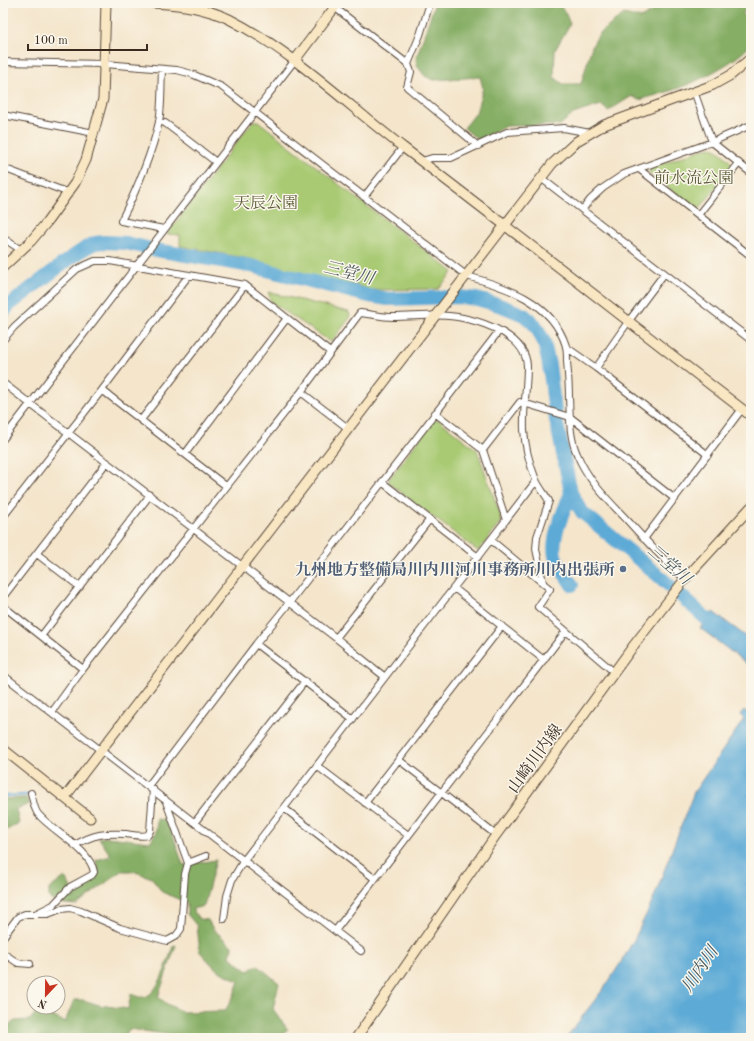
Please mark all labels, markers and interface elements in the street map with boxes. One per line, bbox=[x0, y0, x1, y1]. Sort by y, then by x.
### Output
scale bar bbox=[28, 26, 147, 52]
text: 100 m bbox=[34, 35, 68, 47]
park label: 前水流公園 bbox=[654, 169, 734, 187]
park label: 天辰公園 bbox=[234, 194, 298, 212]
water label: 三堂川 bbox=[322, 257, 378, 288]
water label: 三堂川 bbox=[644, 540, 697, 590]
place label: 九州地方整備局川内川河川事務所川内出張所 bbox=[295, 561, 615, 579]
marker: 九州地方整備局川内川河川事務所川内出張所 bbox=[618, 564, 628, 574]
street label: 山崎川内線 bbox=[504, 721, 566, 796]
water label: 川内川 bbox=[677, 941, 723, 996]
north arrow bbox=[26, 975, 66, 1015]
text: N bbox=[36, 996, 49, 1010]

